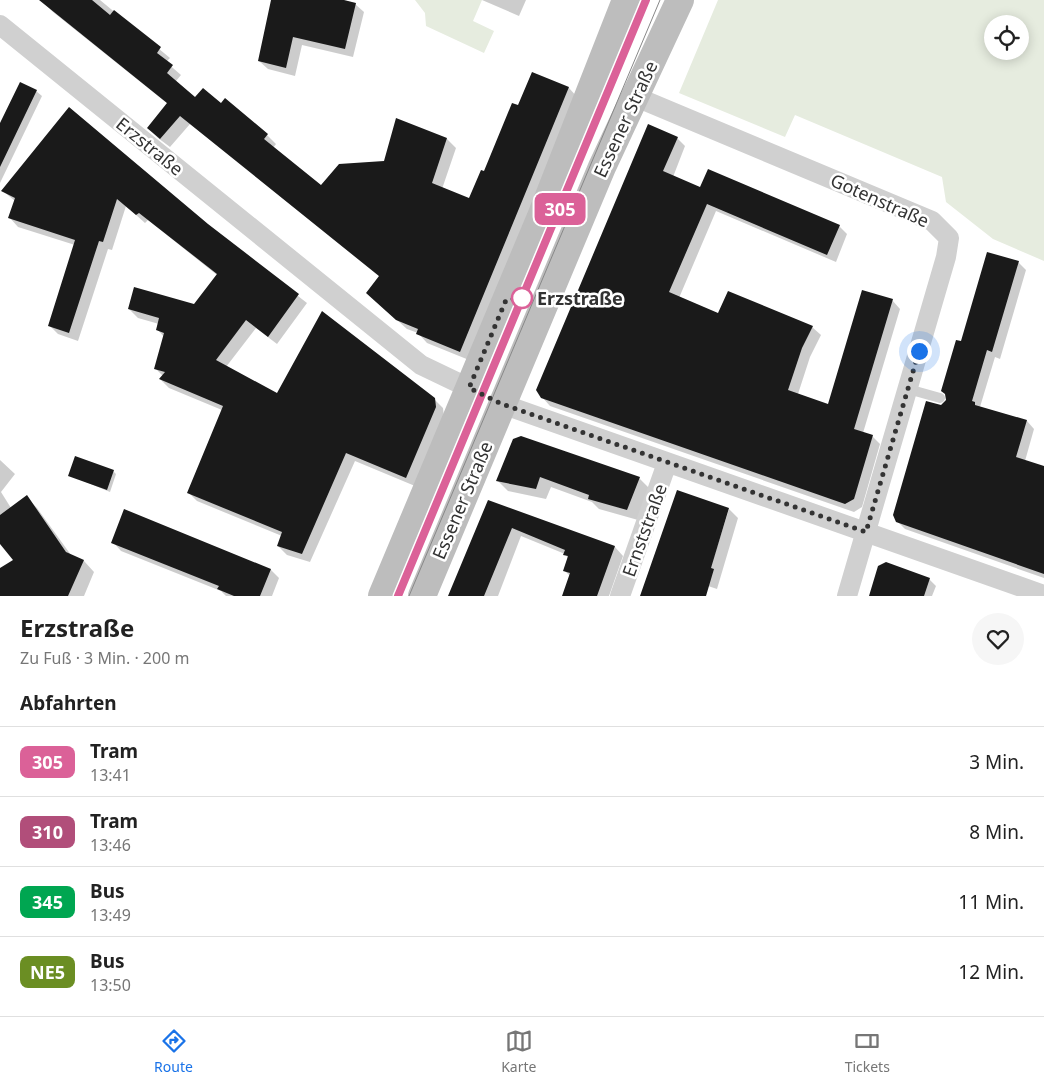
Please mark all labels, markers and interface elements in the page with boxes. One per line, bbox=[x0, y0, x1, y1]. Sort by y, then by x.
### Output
map controls bbox=[984, 15, 1029, 60]
button: locate bbox=[984, 15, 1029, 60]
street label: Essener Straße bbox=[588, 57, 662, 181]
street label: Erzstraße bbox=[111, 112, 189, 180]
street label: Gotenstraße bbox=[827, 168, 933, 232]
line badge: 305 bbox=[531, 193, 589, 225]
text: 305 bbox=[545, 197, 575, 221]
place label: Erzstraße bbox=[537, 286, 623, 310]
marker: Erzstraße bbox=[511, 287, 533, 309]
your location bbox=[907, 339, 932, 364]
street label: Essener Straße bbox=[426, 437, 498, 563]
street label: Ernststraße bbox=[616, 480, 672, 580]
text: Erzstraße bbox=[20, 611, 134, 644]
button: heart bbox=[972, 613, 1024, 665]
text: Zu Fuß · 3 Min. · 200 m bbox=[20, 647, 189, 669]
text: Abfahrten bbox=[20, 690, 117, 716]
text: Tram bbox=[90, 738, 138, 764]
text: 3 Min. bbox=[969, 749, 1024, 775]
text: 305 bbox=[32, 750, 63, 774]
text: 13:41 bbox=[90, 764, 131, 786]
text: Tram bbox=[90, 808, 138, 834]
text: 8 Min. bbox=[969, 819, 1024, 845]
text: 310 bbox=[32, 820, 63, 844]
text: 13:46 bbox=[90, 834, 131, 856]
text: Bus bbox=[90, 878, 125, 904]
text: 11 Min. bbox=[958, 889, 1024, 915]
text: 345 bbox=[32, 890, 63, 914]
text: 13:49 bbox=[90, 904, 131, 926]
text: Bus bbox=[90, 948, 125, 974]
text: 12 Min. bbox=[958, 959, 1024, 985]
text: NE5 bbox=[30, 960, 65, 984]
text: 13:50 bbox=[90, 974, 131, 996]
tab: Route bbox=[154, 1027, 193, 1076]
tab: Karte bbox=[501, 1027, 536, 1076]
tab: Tickets bbox=[845, 1027, 890, 1076]

